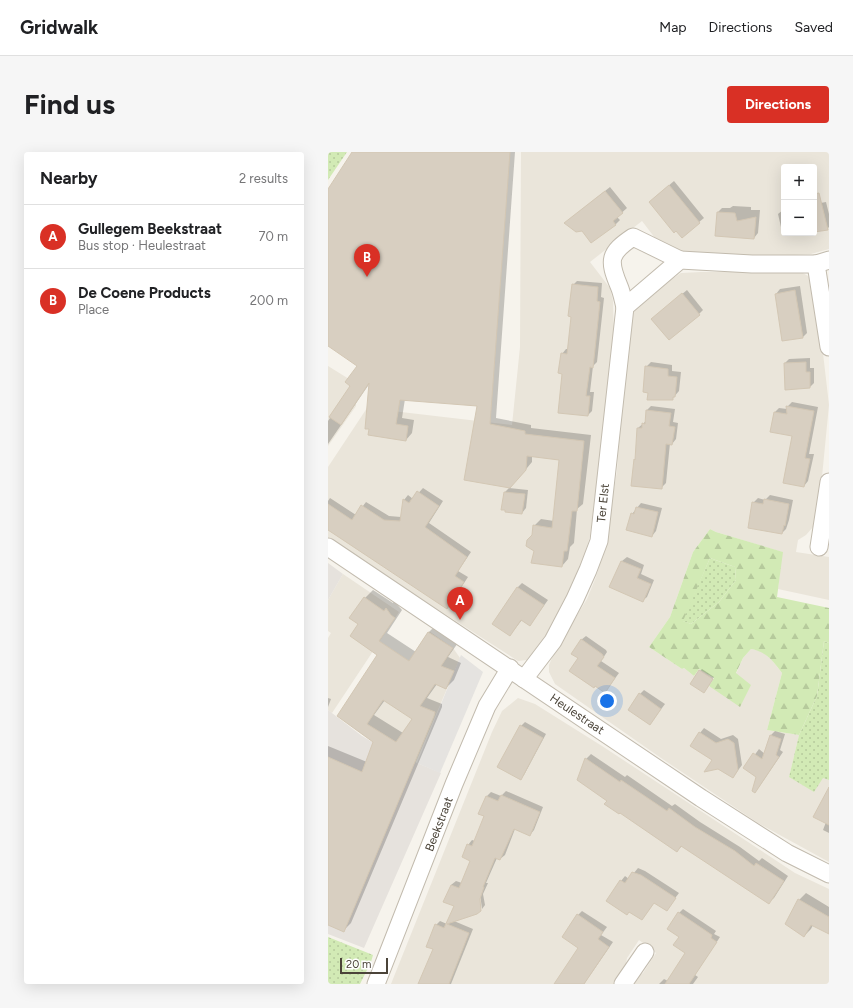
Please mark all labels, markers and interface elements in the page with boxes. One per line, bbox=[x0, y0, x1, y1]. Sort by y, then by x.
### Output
text: Gridwalk bbox=[20, 16, 98, 39]
text: Map bbox=[659, 19, 687, 36]
text: Directions bbox=[709, 19, 772, 36]
text: Saved bbox=[794, 19, 833, 36]
button: Directions bbox=[727, 86, 829, 123]
text: Find us bbox=[24, 87, 115, 121]
map controls bbox=[781, 164, 817, 236]
button: + bbox=[781, 164, 817, 200]
text: Nearby bbox=[40, 168, 98, 188]
text: 2 results bbox=[239, 171, 288, 186]
button: − bbox=[781, 200, 817, 236]
text: Gullegem Beekstraat bbox=[78, 220, 222, 238]
text: A bbox=[48, 229, 58, 244]
text: 70 m bbox=[258, 229, 288, 244]
text: Bus stop · Heulestraat bbox=[78, 238, 206, 253]
pin: B bbox=[354, 244, 380, 277]
text: De Coene Products bbox=[78, 284, 211, 302]
text: B bbox=[49, 293, 57, 308]
text: 200 m bbox=[250, 293, 288, 308]
text: Place bbox=[78, 302, 109, 317]
street label: Ter Elst bbox=[594, 482, 612, 523]
pin: A bbox=[447, 587, 473, 620]
street label: Heulestraat bbox=[547, 691, 607, 738]
your location bbox=[597, 691, 617, 711]
street label: Beekstraat bbox=[422, 794, 456, 853]
scale bar bbox=[340, 956, 388, 975]
text: 20 m bbox=[346, 958, 371, 971]

